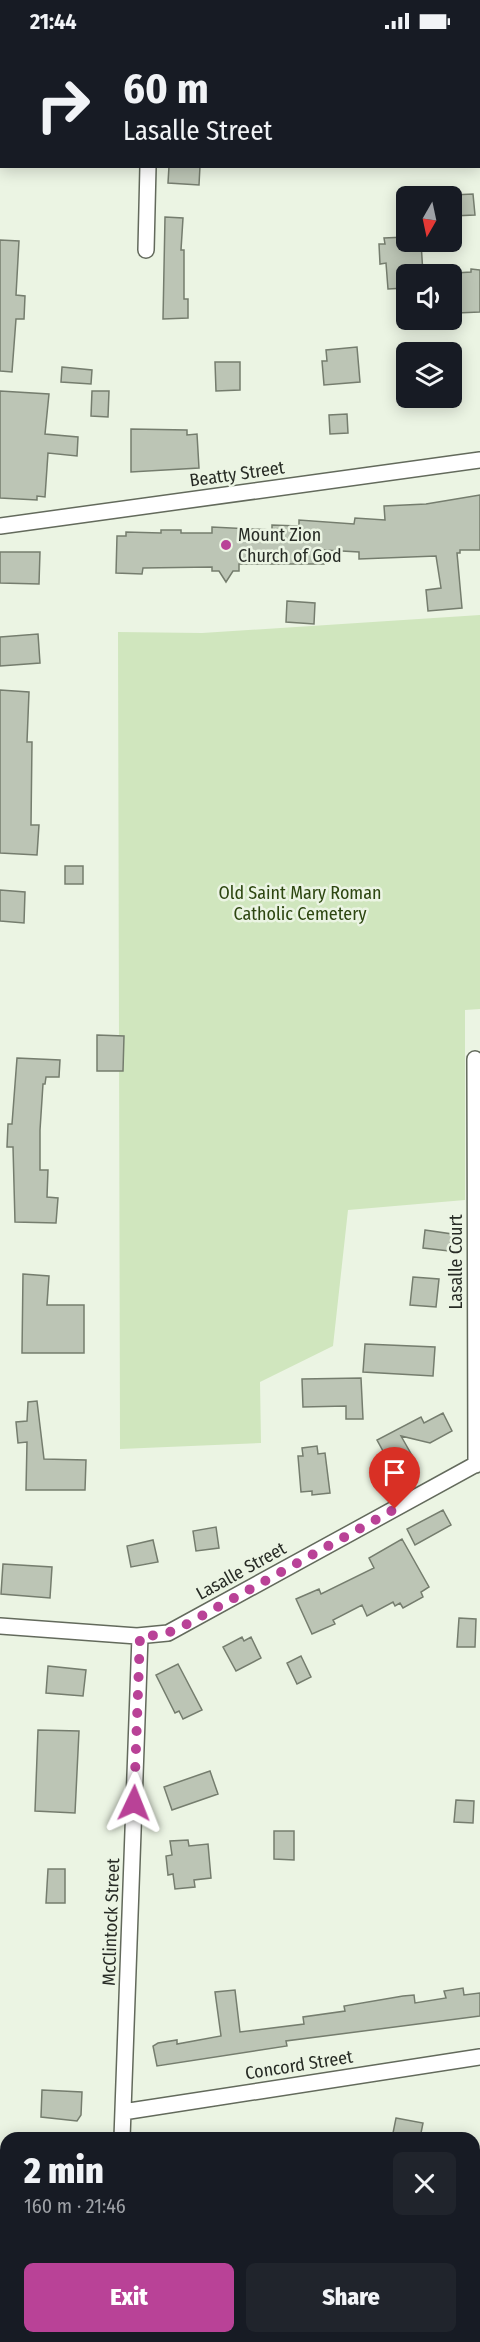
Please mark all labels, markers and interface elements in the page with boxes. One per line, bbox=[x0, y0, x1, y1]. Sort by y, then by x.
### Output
text: 21:44 bbox=[30, 8, 77, 35]
text: 60 m bbox=[123, 64, 209, 114]
icon: right bbox=[24, 66, 102, 144]
text: Lasalle Street bbox=[123, 115, 272, 147]
north arrow bbox=[396, 186, 462, 252]
map controls bbox=[396, 186, 462, 408]
button: sound bbox=[396, 264, 462, 330]
button: layers bbox=[396, 342, 462, 408]
street label: Beatty Street bbox=[188, 456, 286, 492]
place label: Mount Zion Church of God bbox=[238, 524, 342, 567]
marker: Mount Zion Church of God bbox=[219, 538, 233, 552]
park label: Old Saint Mary Roman Catholic Cemetery bbox=[218, 882, 382, 925]
street label: Lasalle Court bbox=[445, 1214, 467, 1310]
pin bbox=[369, 1447, 420, 1509]
icon: arrive bbox=[378, 1456, 411, 1489]
street label: Lasalle Street bbox=[192, 1537, 290, 1605]
position arrow bbox=[102, 1771, 166, 1835]
street label: McClintock Street bbox=[98, 1858, 124, 1986]
street label: Concord Street bbox=[244, 2046, 354, 2084]
text: 2 min bbox=[24, 2149, 104, 2193]
button: close bbox=[393, 2152, 456, 2215]
text: 160 m · 21:46 bbox=[24, 2194, 126, 2218]
button: Exit bbox=[24, 2263, 234, 2332]
button: Share bbox=[246, 2263, 456, 2332]

